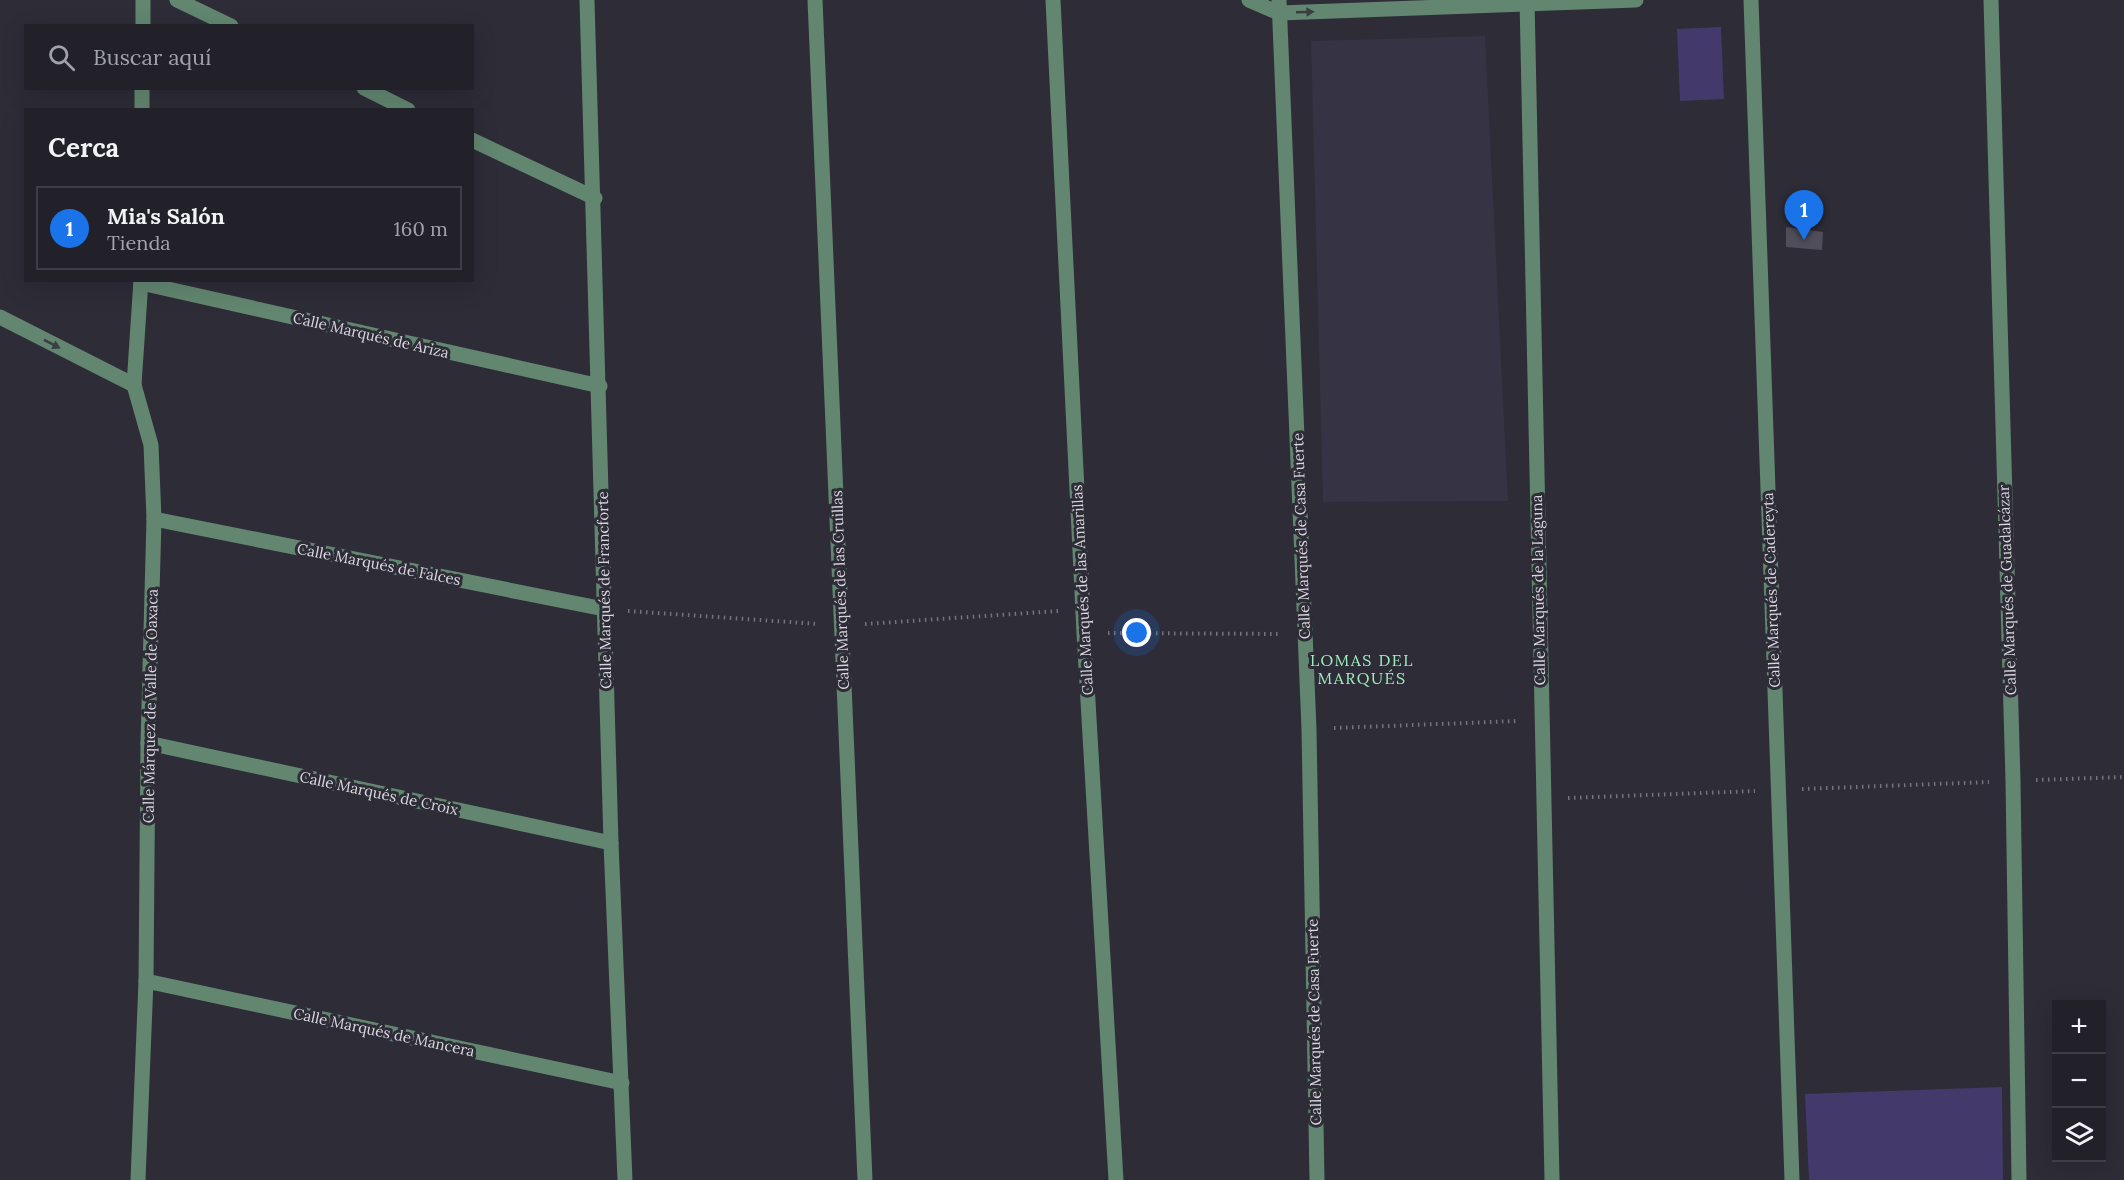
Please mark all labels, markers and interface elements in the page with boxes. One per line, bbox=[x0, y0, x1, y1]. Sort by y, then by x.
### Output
one-way arrow bbox=[1295, 7, 1314, 17]
search box bbox=[24, 24, 474, 90]
icon: search bbox=[45, 41, 78, 74]
text: Buscar aquí bbox=[93, 43, 211, 71]
text: Cerca bbox=[48, 131, 119, 164]
pin: 1 bbox=[1784, 190, 1824, 240]
text: Mia's Salón bbox=[107, 202, 225, 230]
text: 1 bbox=[65, 216, 74, 241]
text: 160 m bbox=[394, 216, 448, 241]
text: Tienda bbox=[107, 230, 171, 255]
street label: Calle Marqués de Ariza bbox=[291, 308, 451, 362]
one-way arrow bbox=[44, 339, 61, 349]
street label: Calle Marqués de Casa Fuerte bbox=[1288, 432, 1314, 640]
street label: Calle Marqués de las Amarillas bbox=[1067, 484, 1097, 696]
street label: Calle Marqués de Guadalcázar bbox=[1994, 484, 2020, 696]
street label: Calle Marqués de las Cruillas bbox=[827, 490, 853, 690]
street label: Calle Marqués de Francforte bbox=[593, 491, 615, 689]
street label: Calle Marqués de Cadereyta bbox=[1758, 492, 1784, 688]
street label: Calle Marqués de la Laguna bbox=[1527, 494, 1549, 685]
street label: Calle Marqués de Falces bbox=[295, 539, 463, 589]
street label: Calle Márquez de Valle de Oaxaca bbox=[138, 588, 162, 823]
your location bbox=[1122, 618, 1151, 647]
district label: LOMAS DEL MARQUÉS bbox=[1310, 650, 1414, 688]
street label: Calle Marqués de Croix bbox=[298, 767, 460, 819]
street label: Calle Marqués de Casa Fuerte bbox=[1303, 919, 1325, 1125]
map controls bbox=[2052, 1000, 2106, 1162]
button: + bbox=[2052, 1000, 2106, 1054]
street label: Calle Marqués de Mancera bbox=[292, 1003, 477, 1061]
button: − bbox=[2052, 1054, 2106, 1108]
button: layers bbox=[2052, 1108, 2106, 1162]

